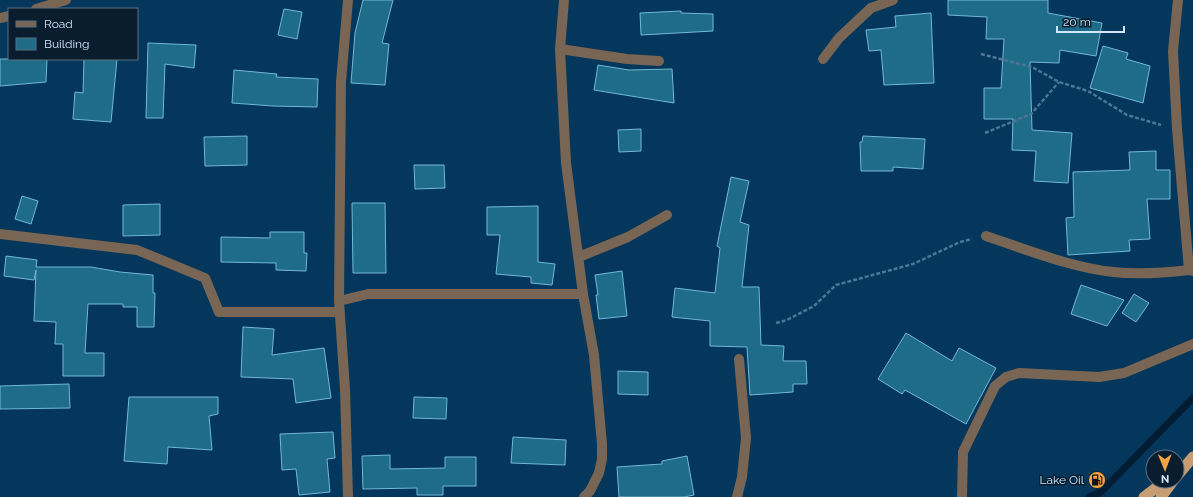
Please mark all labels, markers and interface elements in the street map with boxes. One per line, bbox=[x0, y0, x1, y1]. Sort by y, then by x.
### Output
legend bbox=[8, 8, 138, 60]
scale bar bbox=[1057, 8, 1124, 34]
text: 20 m bbox=[1063, 15, 1091, 29]
text: Road bbox=[44, 17, 73, 31]
text: Building bbox=[44, 37, 90, 51]
north arrow bbox=[1145, 449, 1185, 489]
fuel station icon: Lake Oil bbox=[1087, 470, 1107, 490]
text: N bbox=[1161, 472, 1169, 485]
place label: Lake Oil bbox=[1039, 473, 1085, 487]

